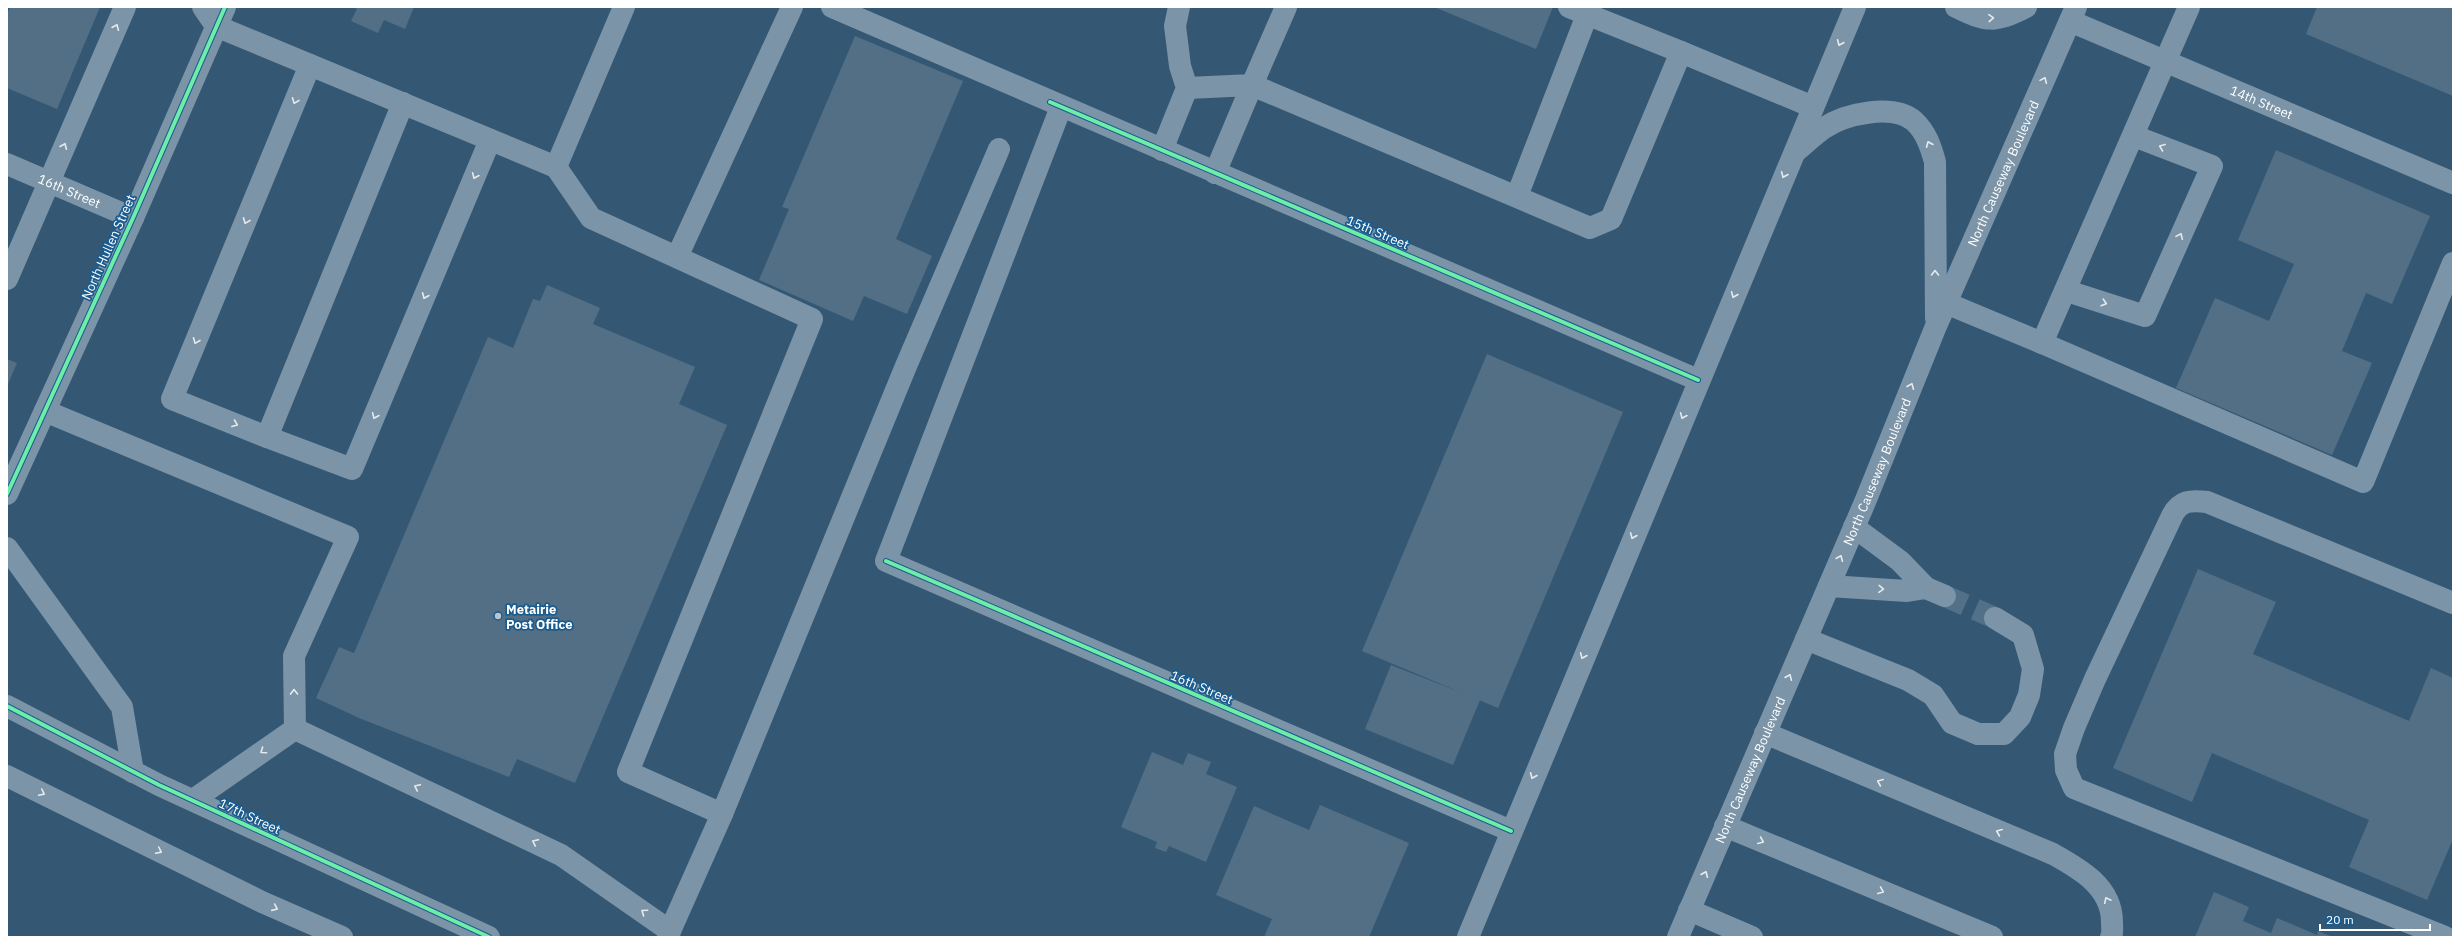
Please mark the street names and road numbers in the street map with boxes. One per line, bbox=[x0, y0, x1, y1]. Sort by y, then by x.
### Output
street label: 14th Street bbox=[2227, 82, 2295, 123]
street label: North Causeway Boulevard bbox=[1964, 98, 2043, 249]
street label: 16th Street bbox=[35, 170, 103, 212]
street label: North Hullen Street bbox=[78, 192, 139, 302]
street label: 15th Street bbox=[1344, 212, 1412, 253]
street label: North Causeway Boulevard bbox=[1839, 396, 1915, 548]
street label: 16th Street bbox=[1168, 667, 1236, 708]
street label: North Causeway Boulevard bbox=[1711, 694, 1789, 846]
street label: 17th Street bbox=[216, 795, 283, 838]

